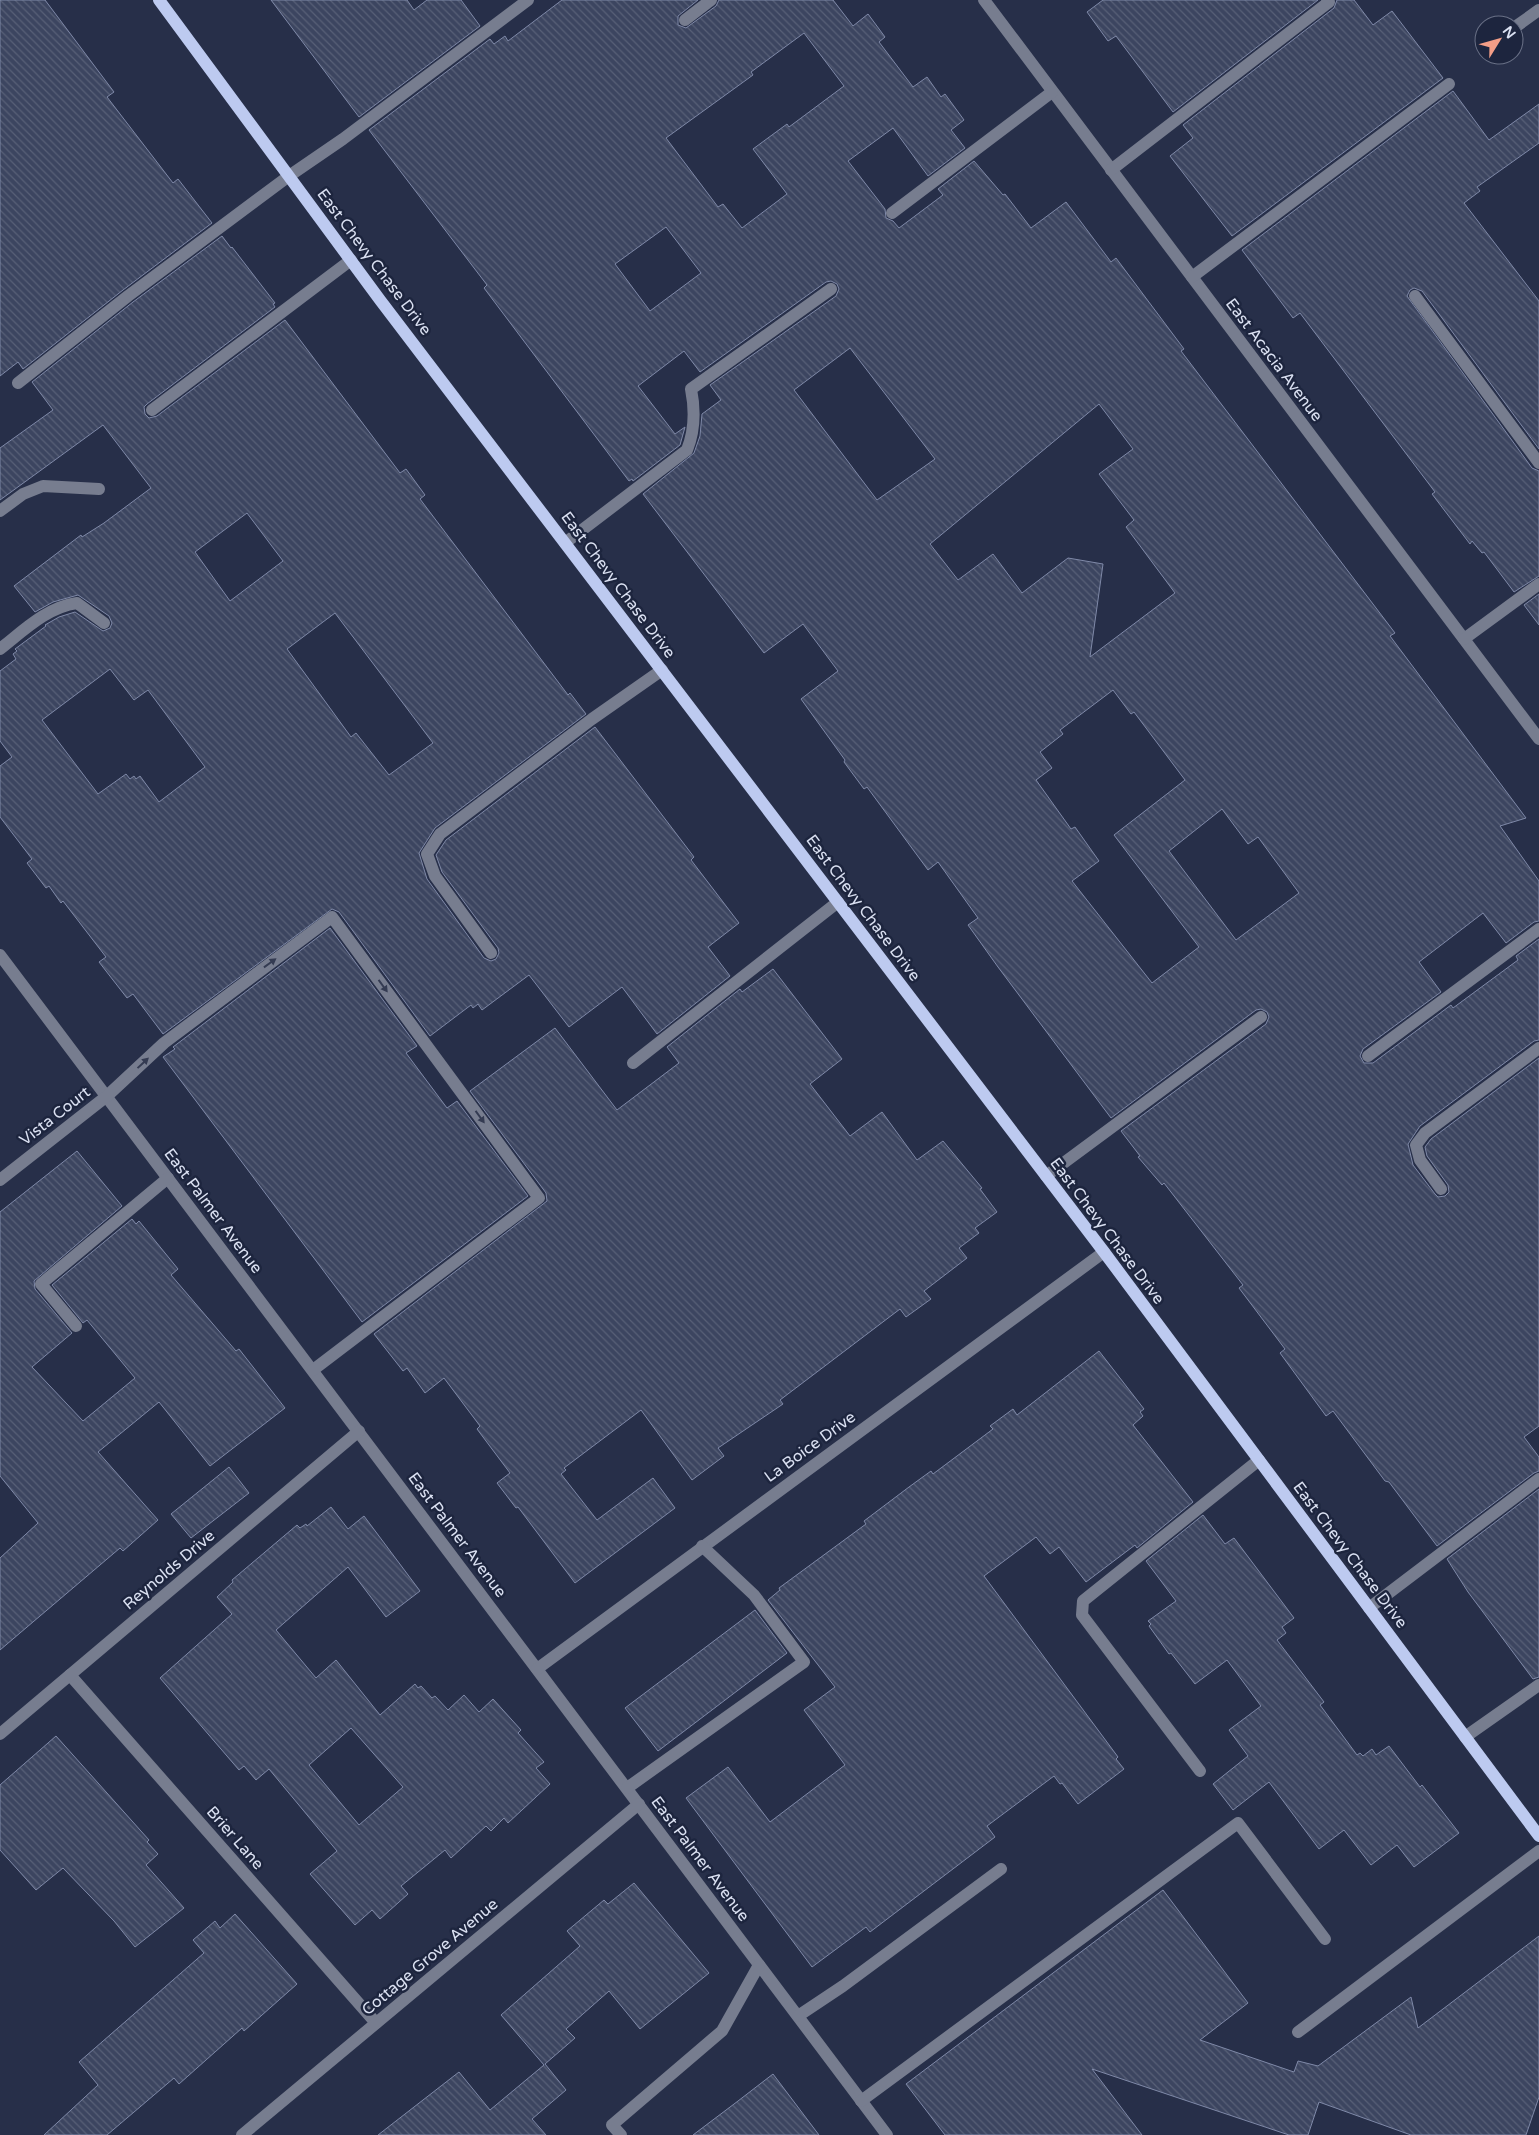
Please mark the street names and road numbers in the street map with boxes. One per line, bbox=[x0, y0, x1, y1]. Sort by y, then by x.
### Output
street label: East Chevy Chase Drive bbox=[312, 185, 436, 339]
street label: East Acacia Avenue bbox=[1221, 294, 1327, 426]
street label: East Chevy Chase Drive bbox=[556, 508, 680, 662]
street label: East Chevy Chase Drive bbox=[801, 831, 925, 985]
street label: Vista Court bbox=[16, 1082, 94, 1150]
street label: East Palmer Avenue bbox=[159, 1144, 267, 1278]
street label: East Chevy Chase Drive bbox=[1045, 1154, 1169, 1308]
street label: La Boice Drive bbox=[760, 1407, 860, 1487]
street label: East Palmer Avenue bbox=[403, 1468, 511, 1602]
street label: East Chevy Chase Drive bbox=[1288, 1478, 1412, 1632]
street label: Reynolds Drive bbox=[119, 1526, 219, 1614]
street label: East Palmer Avenue bbox=[646, 1792, 754, 1926]
street label: Brier Lane bbox=[202, 1802, 268, 1874]
street label: Cottage Grove Avenue bbox=[358, 1894, 502, 2020]

